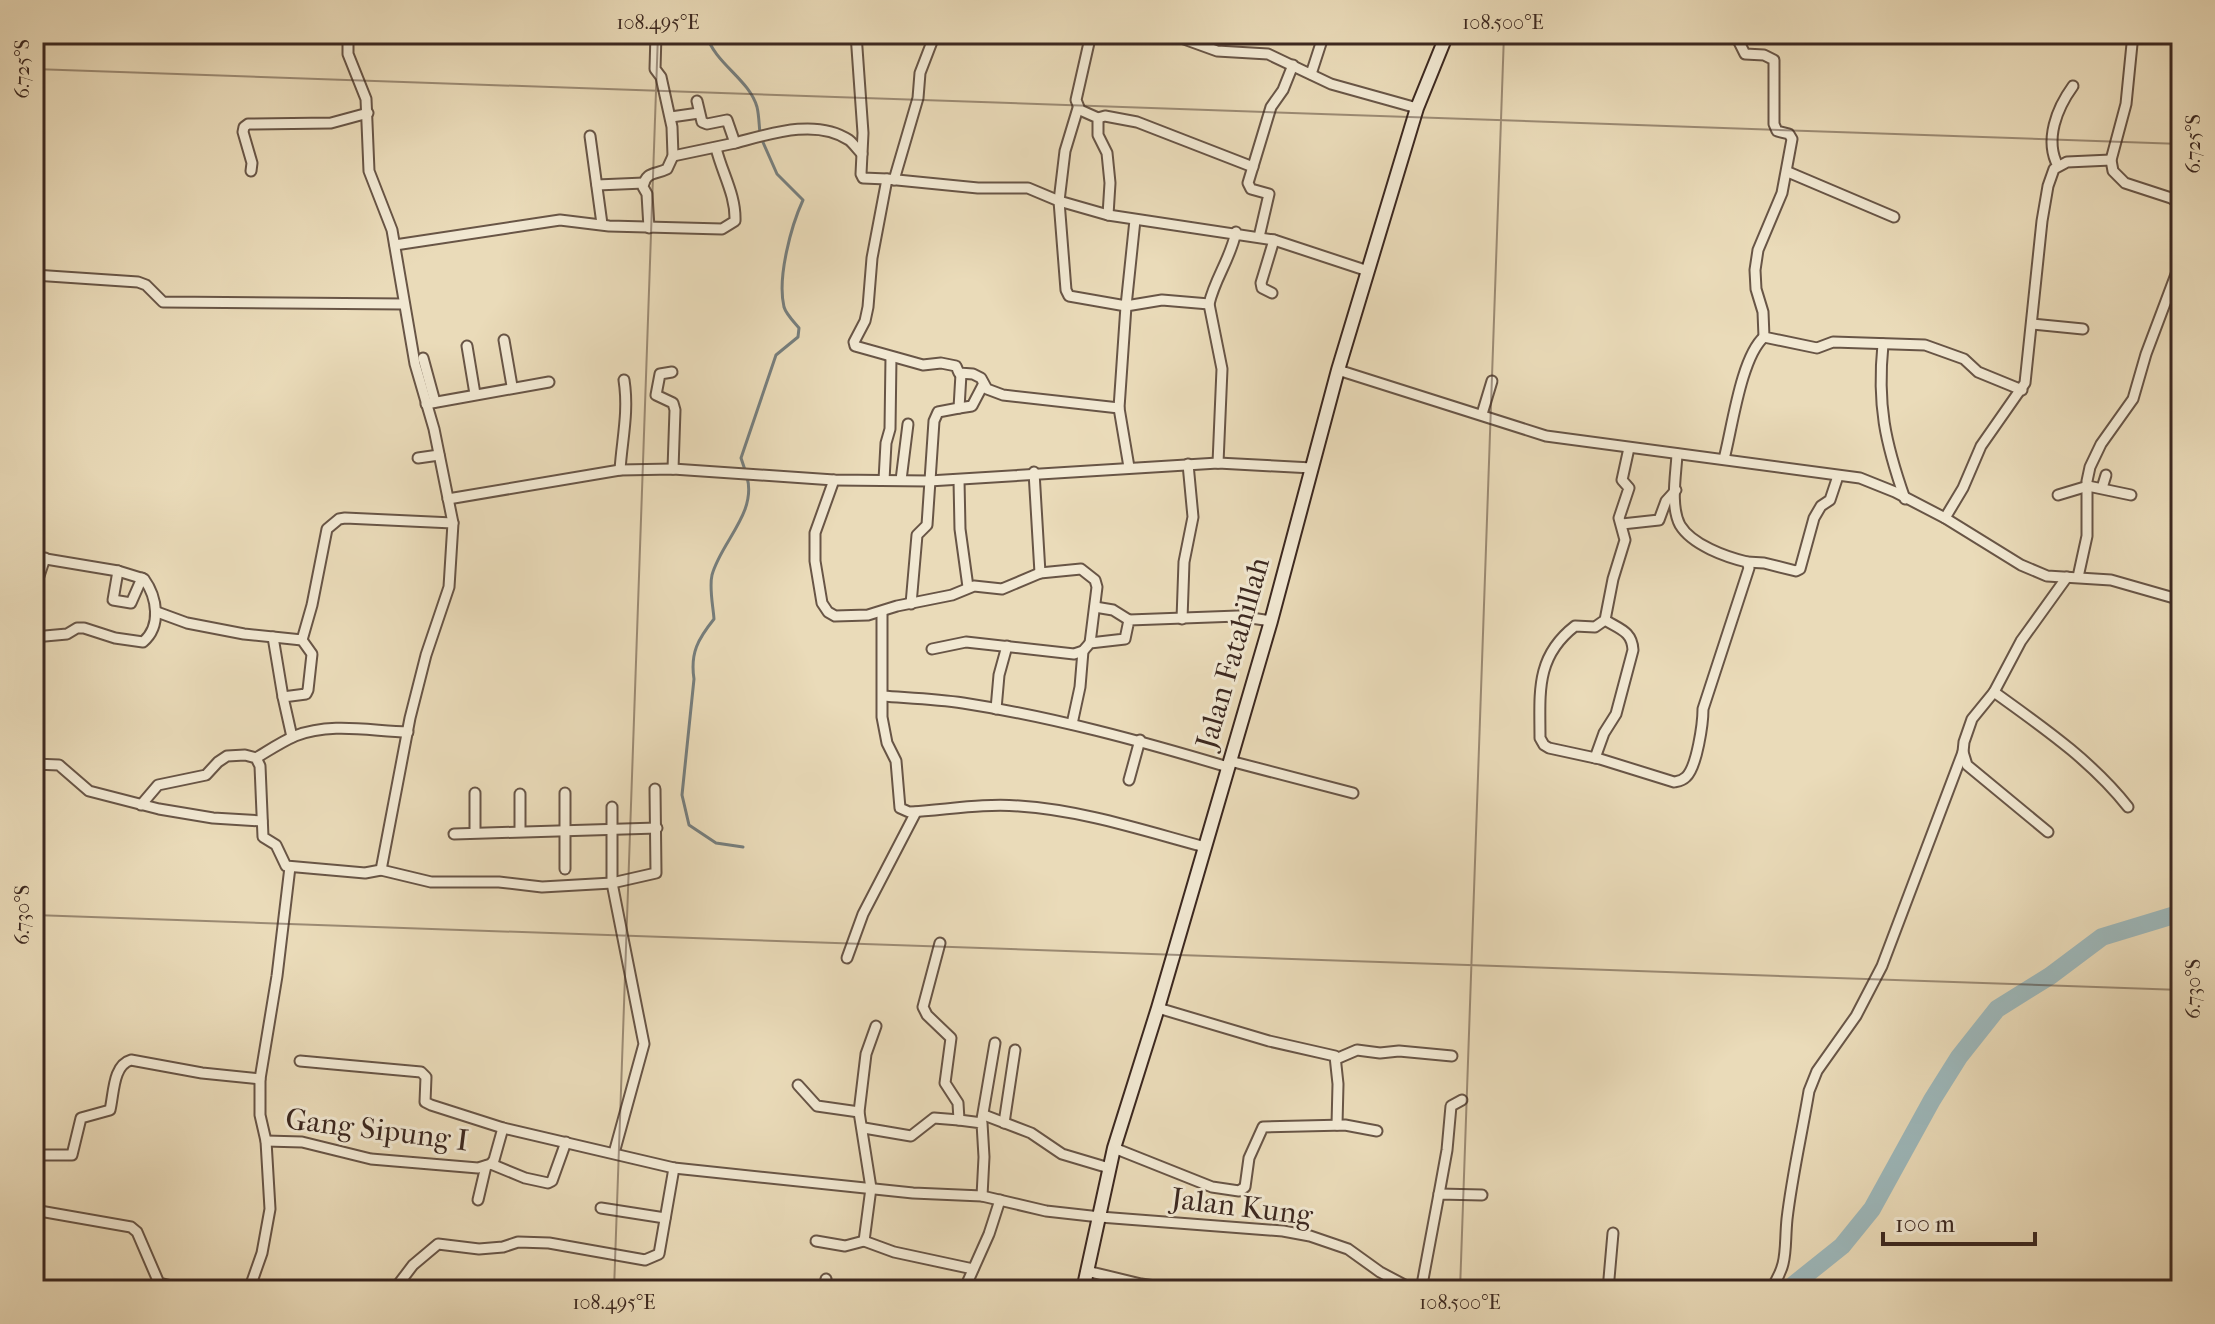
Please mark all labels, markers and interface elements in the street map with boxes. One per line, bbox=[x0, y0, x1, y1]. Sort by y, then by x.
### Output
text: 108.495°E bbox=[617, 11, 699, 34]
text: 108.500°E bbox=[1462, 11, 1544, 34]
text: 6.725°S bbox=[11, 39, 34, 99]
text: 6.725°S bbox=[2182, 114, 2205, 174]
street label: Jalan Fatahillah bbox=[1188, 553, 1277, 755]
text: 6.730°S bbox=[11, 885, 34, 945]
text: 6.730°S bbox=[2182, 959, 2205, 1019]
street label: Gang Sipung I bbox=[284, 1101, 470, 1159]
street label: Jalan Kung bbox=[1167, 1181, 1316, 1233]
scale bar bbox=[1883, 1196, 2035, 1246]
text: 100 m bbox=[1895, 1210, 1955, 1238]
text: 108.495°E bbox=[573, 1291, 655, 1314]
text: 108.500°E bbox=[1419, 1291, 1501, 1314]

